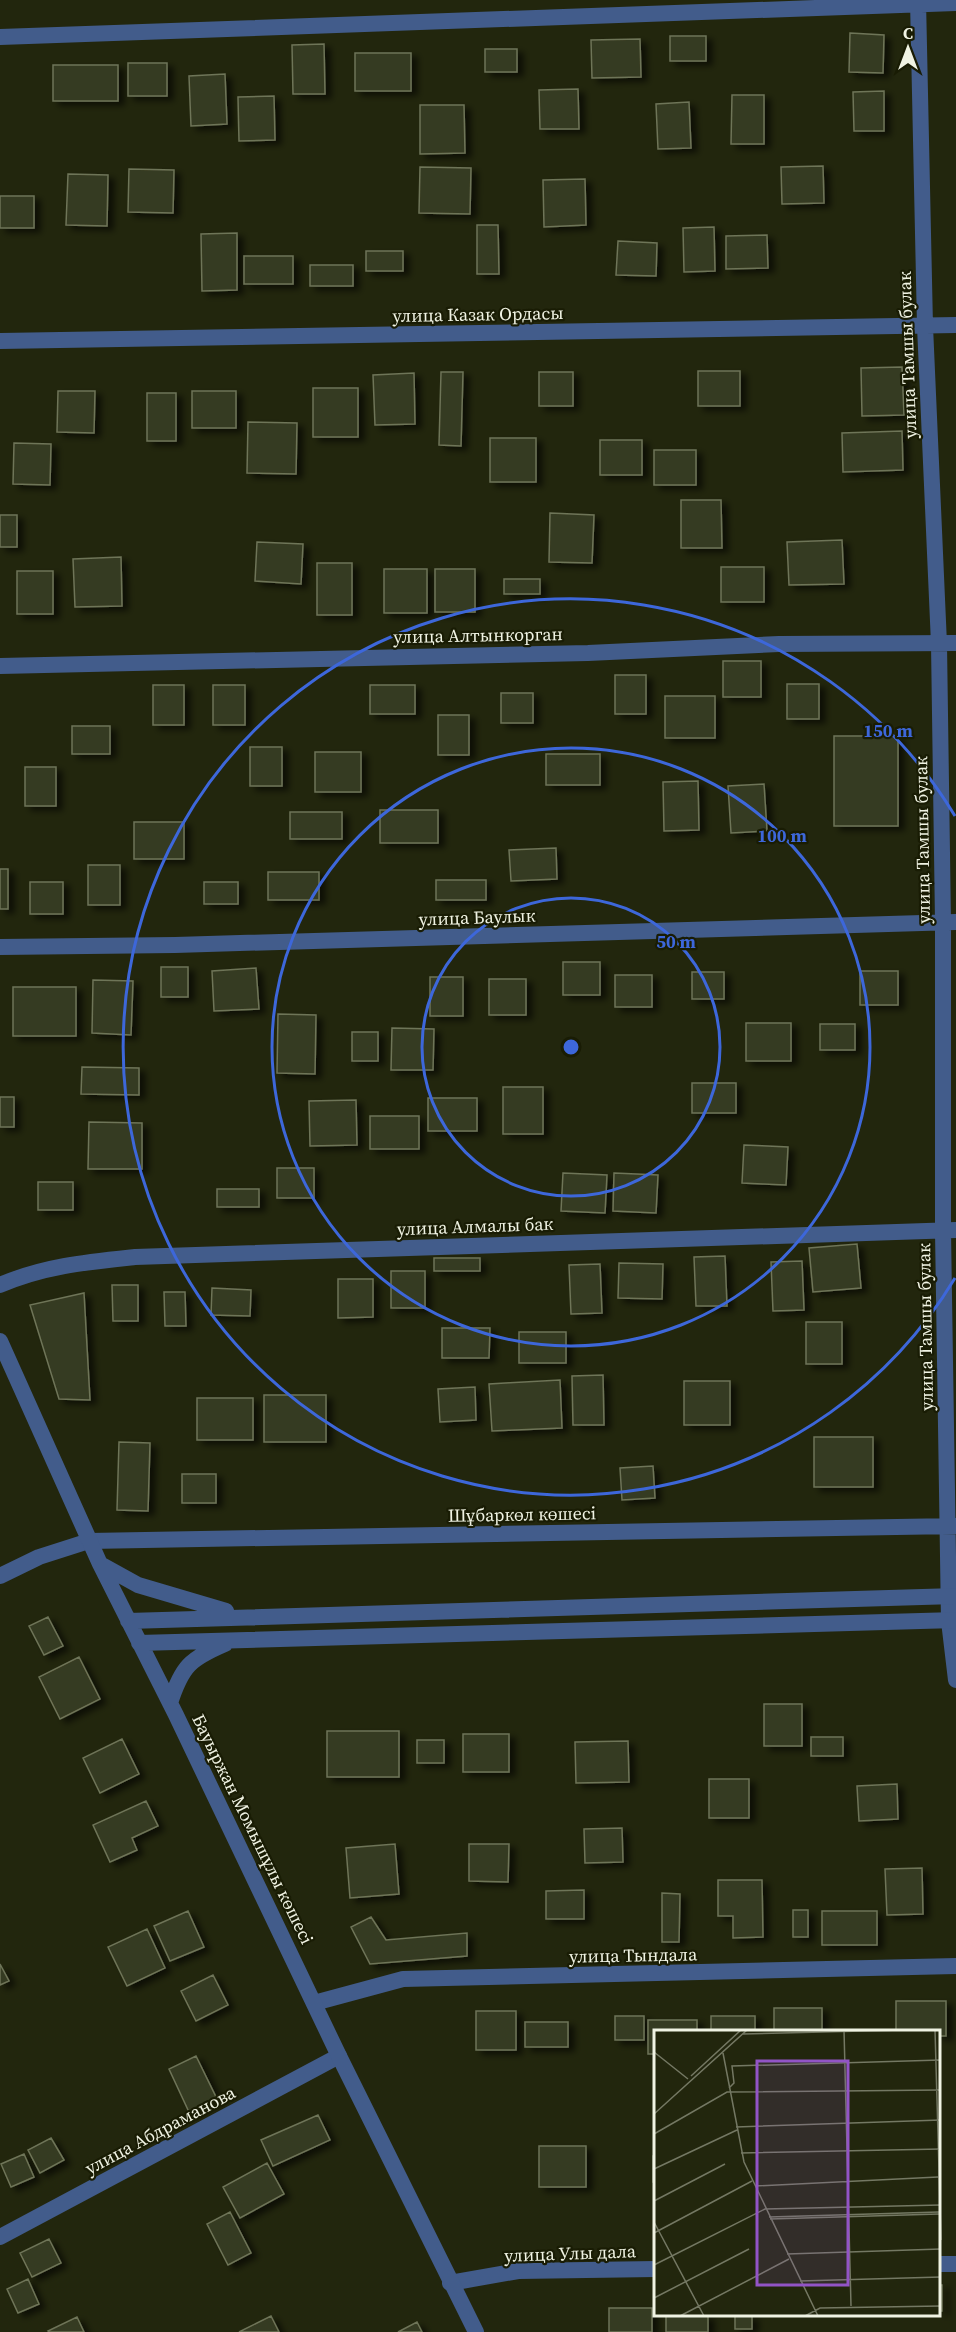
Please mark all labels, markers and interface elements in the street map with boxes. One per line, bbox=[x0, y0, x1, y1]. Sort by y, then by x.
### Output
north arrow bbox=[878, 18, 938, 78]
text: С bbox=[903, 22, 913, 44]
street label: улица Тамшы булак bbox=[892, 271, 922, 439]
street label: улица Казак Ордасы bbox=[392, 300, 564, 328]
street label: улица Алтынкорган bbox=[393, 621, 563, 649]
text: 150 m bbox=[863, 718, 913, 743]
street label: улица Тамшы булак bbox=[908, 756, 936, 924]
text: 100 m bbox=[757, 823, 807, 848]
street label: улица Баулык bbox=[418, 902, 536, 932]
text: 50 m bbox=[656, 929, 696, 954]
centre of rings bbox=[561, 1037, 581, 1057]
street label: улица Алмалы бак bbox=[396, 1211, 554, 1241]
street label: улица Тамшы булак bbox=[911, 1243, 939, 1411]
street label: Шұбаркөл көшесі bbox=[448, 1500, 596, 1528]
street label: Бауыржан Момышұлы көшесі bbox=[186, 1710, 320, 1948]
street label: улица Тындала bbox=[569, 1941, 698, 1969]
inset map bbox=[654, 2030, 941, 2317]
street label: улица Абдраманова bbox=[80, 2079, 241, 2180]
street label: улица Улы дала bbox=[504, 2238, 637, 2268]

